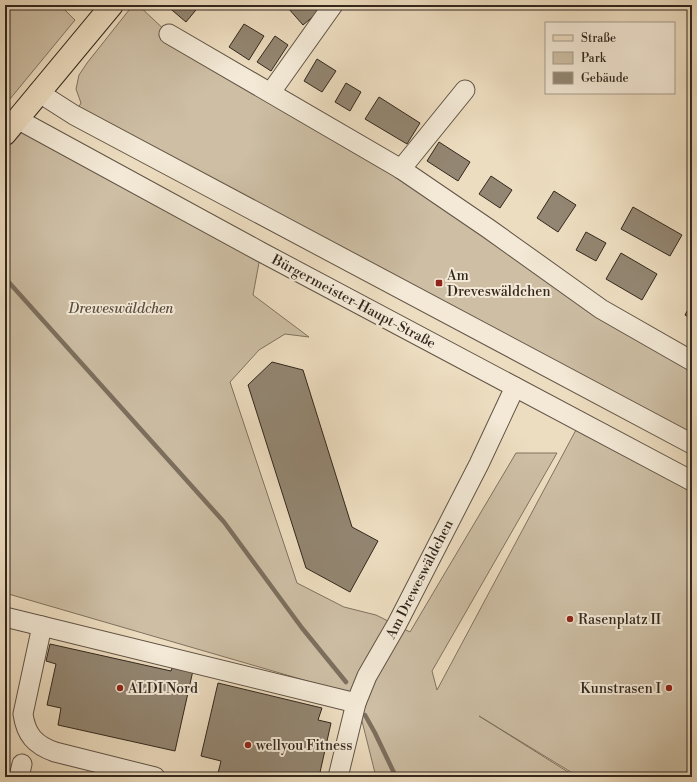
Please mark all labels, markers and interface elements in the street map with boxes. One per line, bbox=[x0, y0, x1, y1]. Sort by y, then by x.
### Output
legend bbox=[545, 22, 675, 94]
text: Straße bbox=[581, 31, 616, 46]
text: Park bbox=[581, 51, 607, 66]
text: Gebäude bbox=[581, 71, 629, 86]
street label: Bürgermeister-Haupt-Straße bbox=[267, 250, 439, 353]
place label: Am Dreveswäldchen bbox=[446, 267, 551, 301]
marker: Am Dreveswäldchen bbox=[434, 278, 444, 288]
park label: Dreweswäldchen bbox=[68, 300, 174, 318]
street label: Am Dreweswäldchen bbox=[382, 516, 458, 643]
place label: Rasenplatz II bbox=[578, 611, 662, 629]
marker: Rasenplatz II bbox=[565, 614, 575, 624]
place label: ALDI Nord bbox=[127, 680, 198, 698]
place label: Kunstrasen I bbox=[580, 680, 662, 698]
marker: ALDI Nord bbox=[115, 683, 125, 693]
marker: Kunstrasen I bbox=[664, 683, 674, 693]
place label: wellyou Fitness bbox=[255, 737, 352, 755]
marker: wellyou Fitness bbox=[243, 740, 253, 750]

